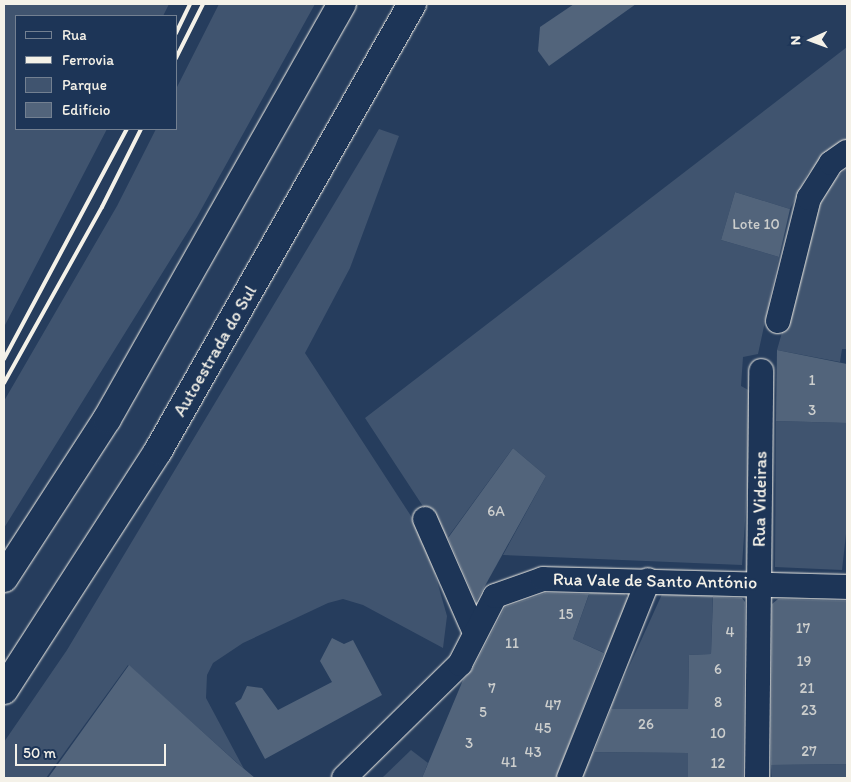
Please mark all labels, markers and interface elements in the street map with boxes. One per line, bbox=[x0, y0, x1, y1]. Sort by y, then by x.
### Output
legend bbox=[15, 15, 178, 130]
north arrow bbox=[786, 15, 836, 65]
text: Rua bbox=[62, 26, 87, 44]
text: N bbox=[787, 36, 804, 46]
text: Ferrovia bbox=[62, 51, 114, 69]
text: Parque bbox=[62, 76, 107, 94]
text: Edifício bbox=[62, 101, 110, 119]
house number: Lote 10 bbox=[732, 216, 780, 234]
street label: Autoestrada do Sul bbox=[169, 281, 261, 421]
house number: 1 bbox=[809, 372, 815, 390]
house number: 3 bbox=[808, 402, 816, 420]
street label: Rua Videiras bbox=[748, 451, 772, 547]
house number: 6A bbox=[487, 503, 505, 521]
street label: Rua Vale de Santo António bbox=[553, 568, 757, 594]
house number: 15 bbox=[559, 606, 573, 624]
house number: 17 bbox=[796, 620, 810, 638]
house number: 4 bbox=[725, 624, 735, 642]
house number: 11 bbox=[505, 635, 519, 653]
house number: 19 bbox=[797, 653, 811, 671]
house number: 6 bbox=[714, 661, 722, 679]
house number: 7 bbox=[488, 680, 496, 698]
house number: 21 bbox=[800, 680, 814, 698]
house number: 8 bbox=[714, 694, 722, 712]
house number: 47 bbox=[545, 697, 561, 715]
house number: 23 bbox=[801, 702, 817, 720]
house number: 5 bbox=[479, 704, 487, 722]
house number: 26 bbox=[638, 716, 654, 734]
house number: 45 bbox=[535, 720, 551, 738]
house number: 10 bbox=[710, 725, 726, 743]
scale bar bbox=[18, 734, 169, 766]
house number: 3 bbox=[465, 735, 473, 753]
house number: 27 bbox=[801, 743, 817, 761]
text: 50 m bbox=[23, 744, 56, 762]
house number: 43 bbox=[524, 744, 542, 762]
house number: 41 bbox=[501, 754, 517, 772]
house number: 12 bbox=[711, 755, 725, 773]

